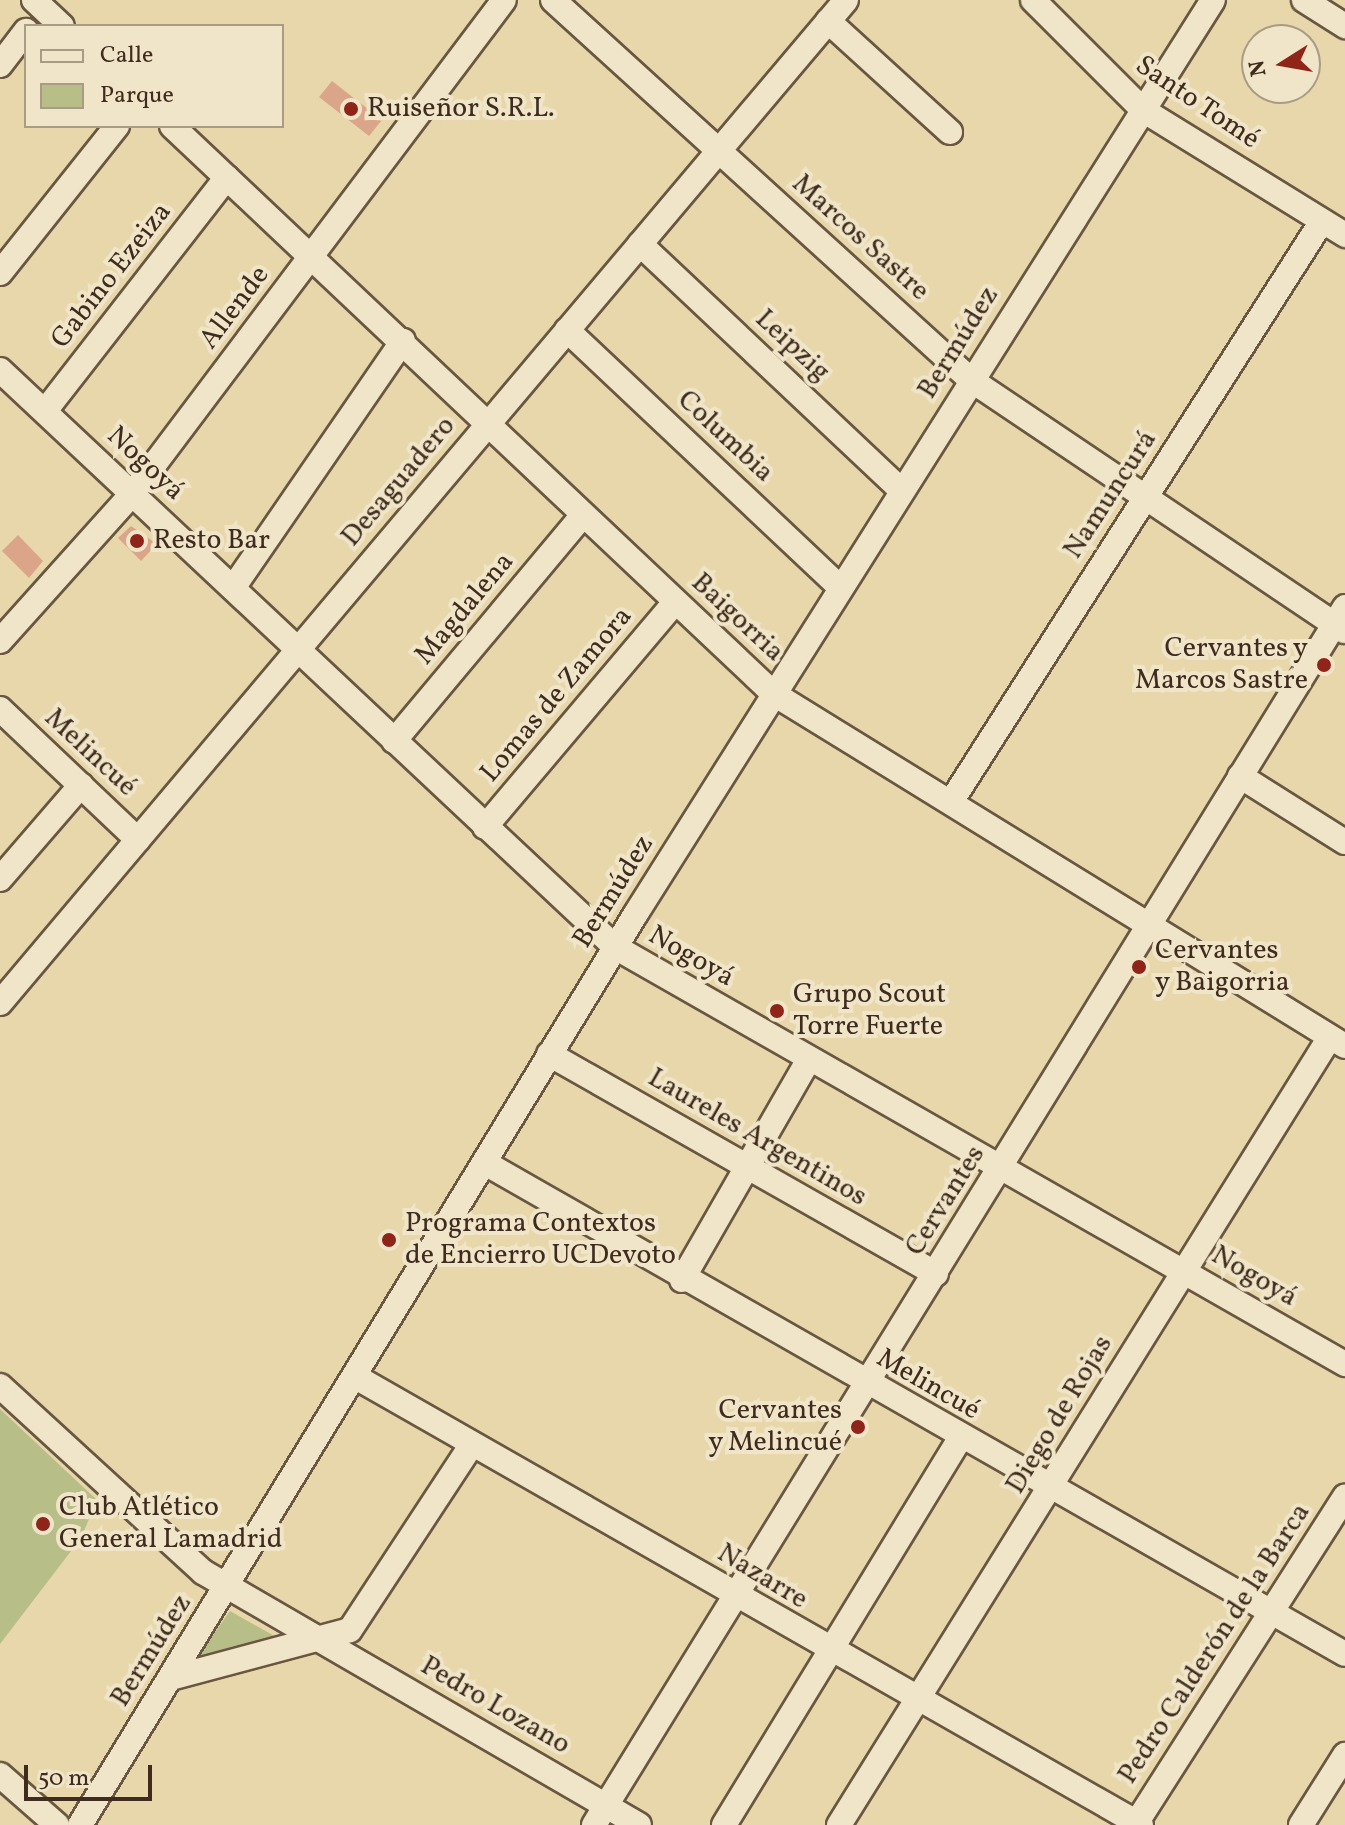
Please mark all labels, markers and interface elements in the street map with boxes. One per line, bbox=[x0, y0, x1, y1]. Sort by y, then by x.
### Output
legend bbox=[24, 24, 284, 128]
north arrow bbox=[1241, 24, 1321, 104]
text: Calle bbox=[100, 39, 153, 73]
street label: Santo Tomé bbox=[1128, 49, 1266, 157]
text: N bbox=[1242, 57, 1276, 79]
text: Parque bbox=[100, 79, 174, 113]
place label: Ruiseñor S.R.L. bbox=[367, 92, 555, 126]
marker: Ruiseñor S.R.L. bbox=[342, 100, 360, 118]
street label: Marcos Sastre bbox=[784, 168, 936, 308]
street label: Gabino Ezeiza bbox=[45, 196, 179, 356]
street label: Allende bbox=[193, 260, 277, 356]
street label: Bermúdez bbox=[911, 281, 1007, 405]
street label: Leipzig bbox=[748, 303, 836, 389]
street label: Columbia bbox=[670, 384, 780, 490]
street label: Desaguadero bbox=[335, 410, 463, 554]
street label: Nogoyá bbox=[99, 420, 191, 508]
street label: Namuncurá bbox=[1057, 425, 1165, 565]
place label: Resto Bar bbox=[153, 524, 270, 558]
marker: Resto Bar bbox=[128, 532, 146, 550]
street label: Magdalena bbox=[408, 546, 522, 672]
street label: Baigorria bbox=[684, 567, 790, 669]
street label: Lomas de Zamora bbox=[474, 601, 640, 789]
place label: Cervantes y Marcos Sastre bbox=[1135, 632, 1308, 698]
marker: Cervantes y Marcos Sastre bbox=[1315, 656, 1333, 674]
street label: Melincué bbox=[37, 702, 143, 804]
street label: Bermúdez bbox=[566, 830, 662, 954]
street label: Nogoyá bbox=[642, 919, 740, 995]
place label: Cervantes y Baigorria bbox=[1155, 934, 1291, 1000]
marker: Cervantes y Baigorria bbox=[1130, 958, 1148, 976]
place label: Grupo Scout Torre Fuerte bbox=[793, 978, 946, 1044]
marker: Grupo Scout Torre Fuerte bbox=[768, 1002, 786, 1020]
street label: Laureles Argentinos bbox=[642, 1062, 872, 1214]
street label: Cervantes bbox=[899, 1140, 993, 1262]
place label: Programa Contextos de Encierro UCDevoto bbox=[405, 1207, 676, 1273]
marker: Programa Contextos de Encierro UCDevoto bbox=[380, 1231, 398, 1249]
street label: Nogoyá bbox=[1205, 1239, 1303, 1315]
street label: Diego de Rojas bbox=[1000, 1330, 1120, 1500]
street label: Melincué bbox=[870, 1342, 986, 1428]
place label: Cervantes y Melincué bbox=[707, 1394, 842, 1460]
marker: Cervantes y Melincué bbox=[849, 1418, 867, 1436]
place label: Club Atlético General Lamadrid bbox=[59, 1491, 282, 1557]
street label: Pedro Calderón de la Barca bbox=[1112, 1497, 1318, 1791]
marker: Club Atlético General Lamadrid bbox=[34, 1515, 52, 1533]
street label: Nazarre bbox=[711, 1537, 813, 1617]
street label: Bermúdez bbox=[104, 1589, 200, 1713]
street label: Pedro Lozano bbox=[414, 1650, 576, 1762]
scale bar bbox=[28, 1749, 156, 1799]
text: 50 m bbox=[38, 1762, 90, 1796]

